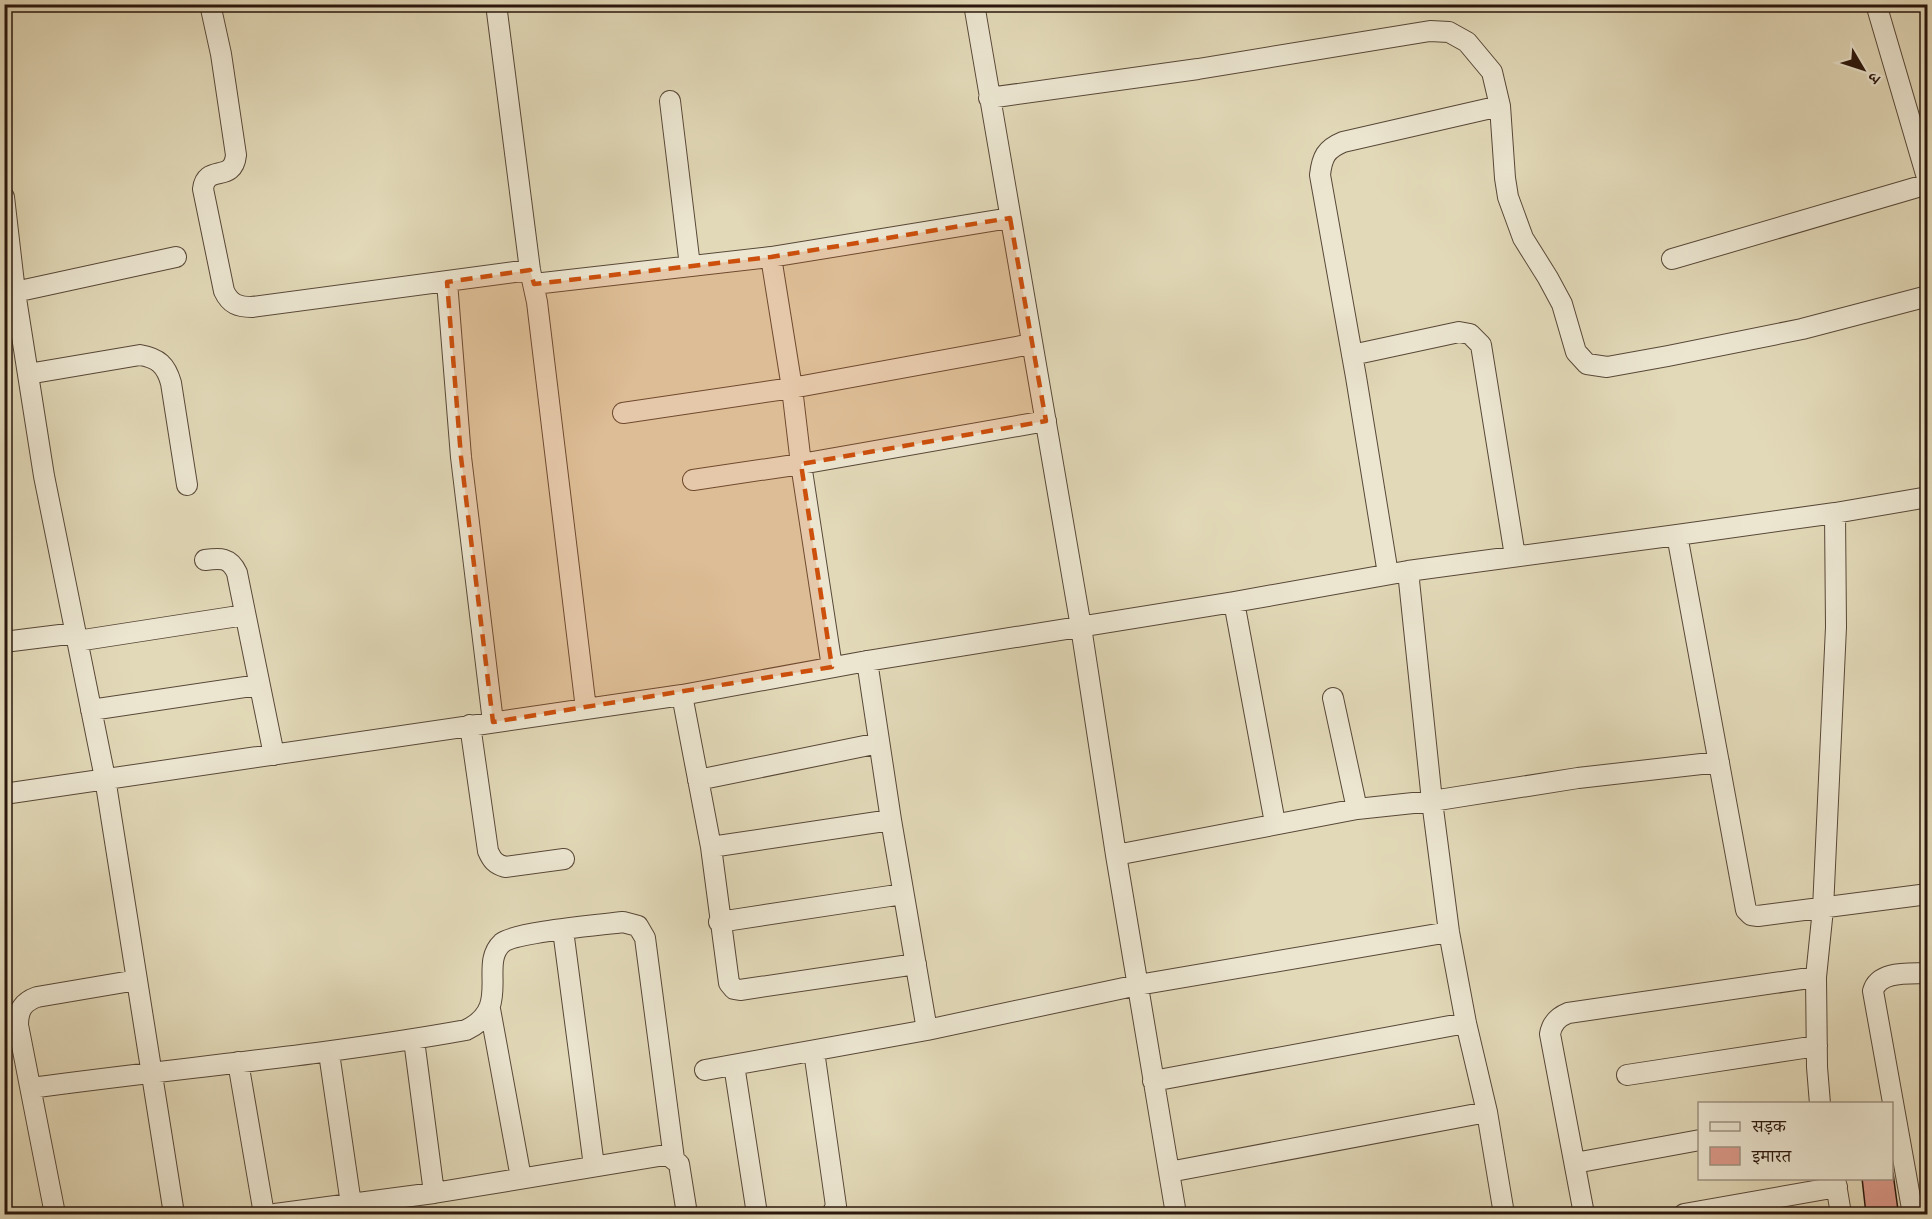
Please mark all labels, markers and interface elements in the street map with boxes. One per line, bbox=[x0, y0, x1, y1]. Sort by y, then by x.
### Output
north arrow bbox=[1833, 39, 1893, 99]
text: उ bbox=[1861, 66, 1885, 89]
legend bbox=[1698, 1102, 1893, 1180]
text: सड़क bbox=[1751, 1115, 1787, 1140]
text: इमारत bbox=[1751, 1145, 1792, 1170]

